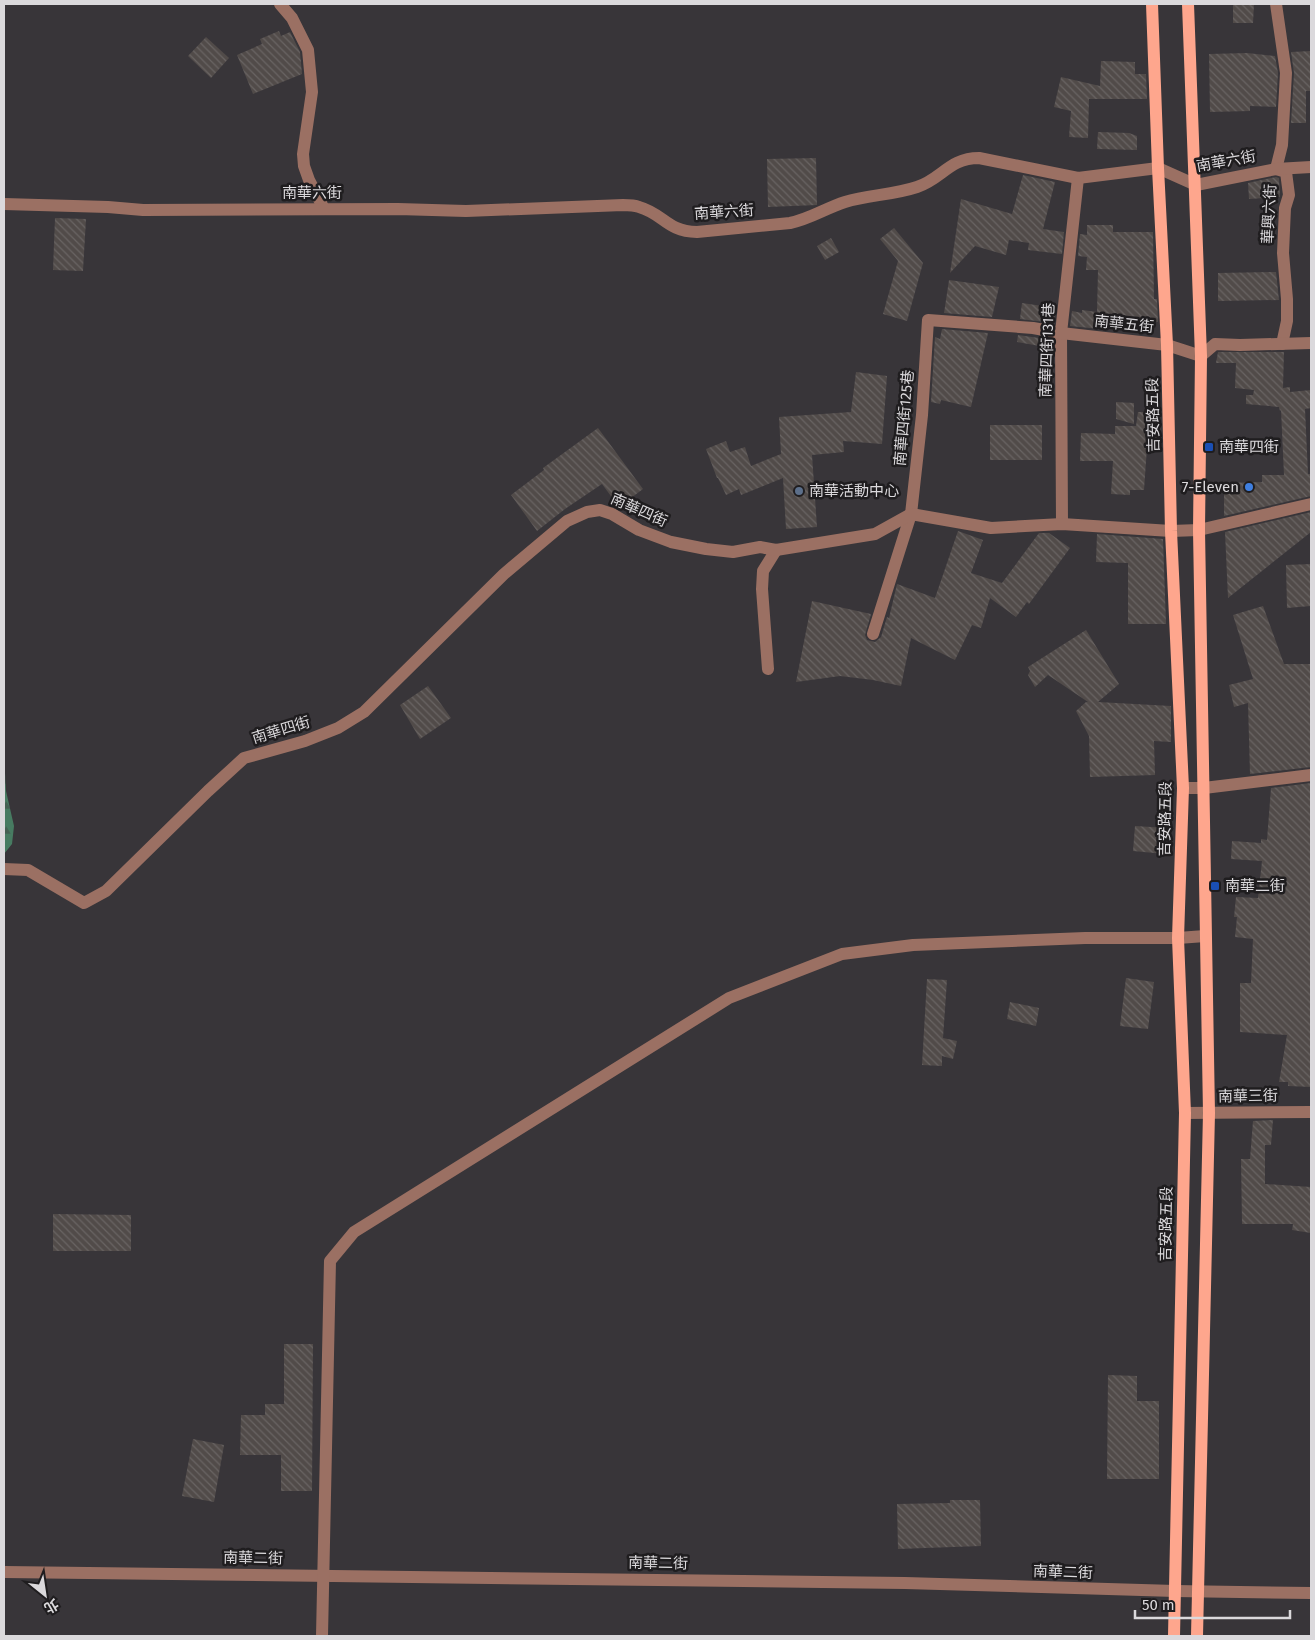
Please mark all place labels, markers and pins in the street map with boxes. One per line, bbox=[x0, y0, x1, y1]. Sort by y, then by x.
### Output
place label: 南華四街 bbox=[1219, 438, 1279, 456]
marker: 南華四街 bbox=[1203, 441, 1215, 453]
place label: 7-Eleven bbox=[1182, 478, 1239, 496]
marker: 7-Eleven bbox=[1243, 481, 1255, 493]
place label: 南華活動中心 bbox=[809, 482, 899, 500]
marker: 南華活動中心 bbox=[793, 485, 805, 497]
place label: 南華二街 bbox=[1225, 877, 1285, 895]
marker: 南華二街 bbox=[1209, 880, 1221, 892]

